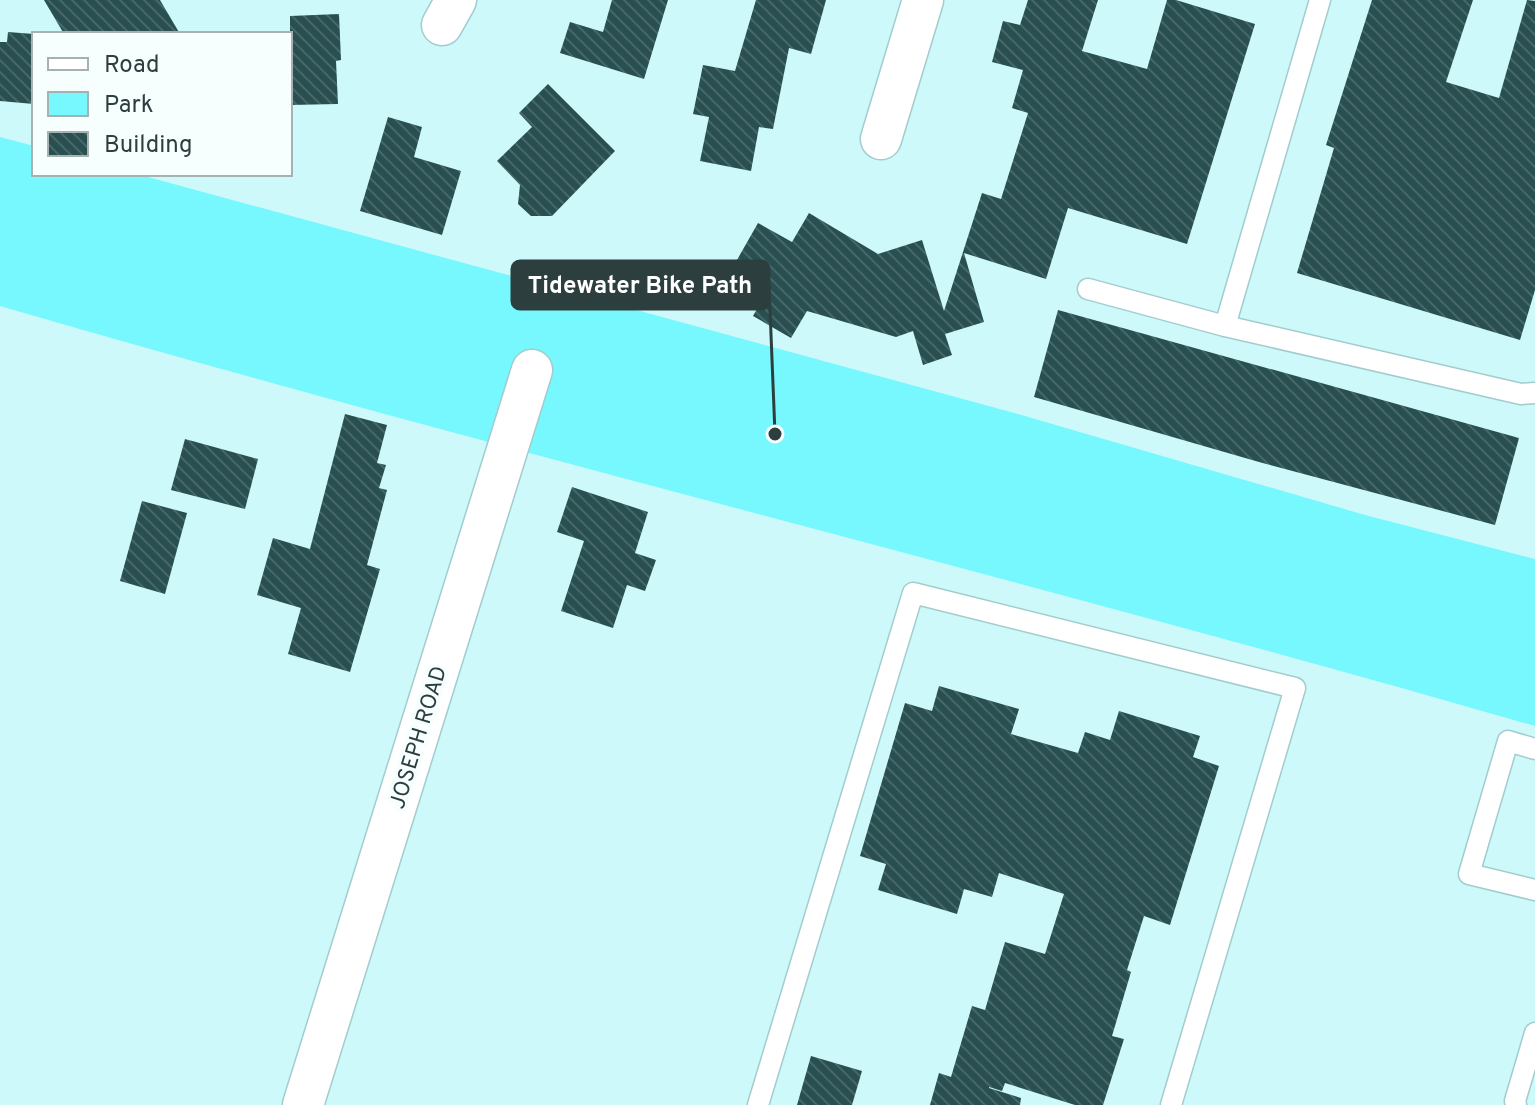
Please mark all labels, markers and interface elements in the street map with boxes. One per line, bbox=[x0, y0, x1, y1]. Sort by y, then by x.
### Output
legend bbox=[32, 32, 292, 176]
text: Road bbox=[104, 51, 160, 81]
text: Park bbox=[104, 91, 154, 121]
text: Building bbox=[104, 131, 193, 161]
callout: Tidewater Bike Path bbox=[512, 261, 769, 309]
text: Tidewater Bike Path bbox=[528, 272, 752, 302]
street label: JOSEPH ROAD bbox=[385, 663, 454, 812]

